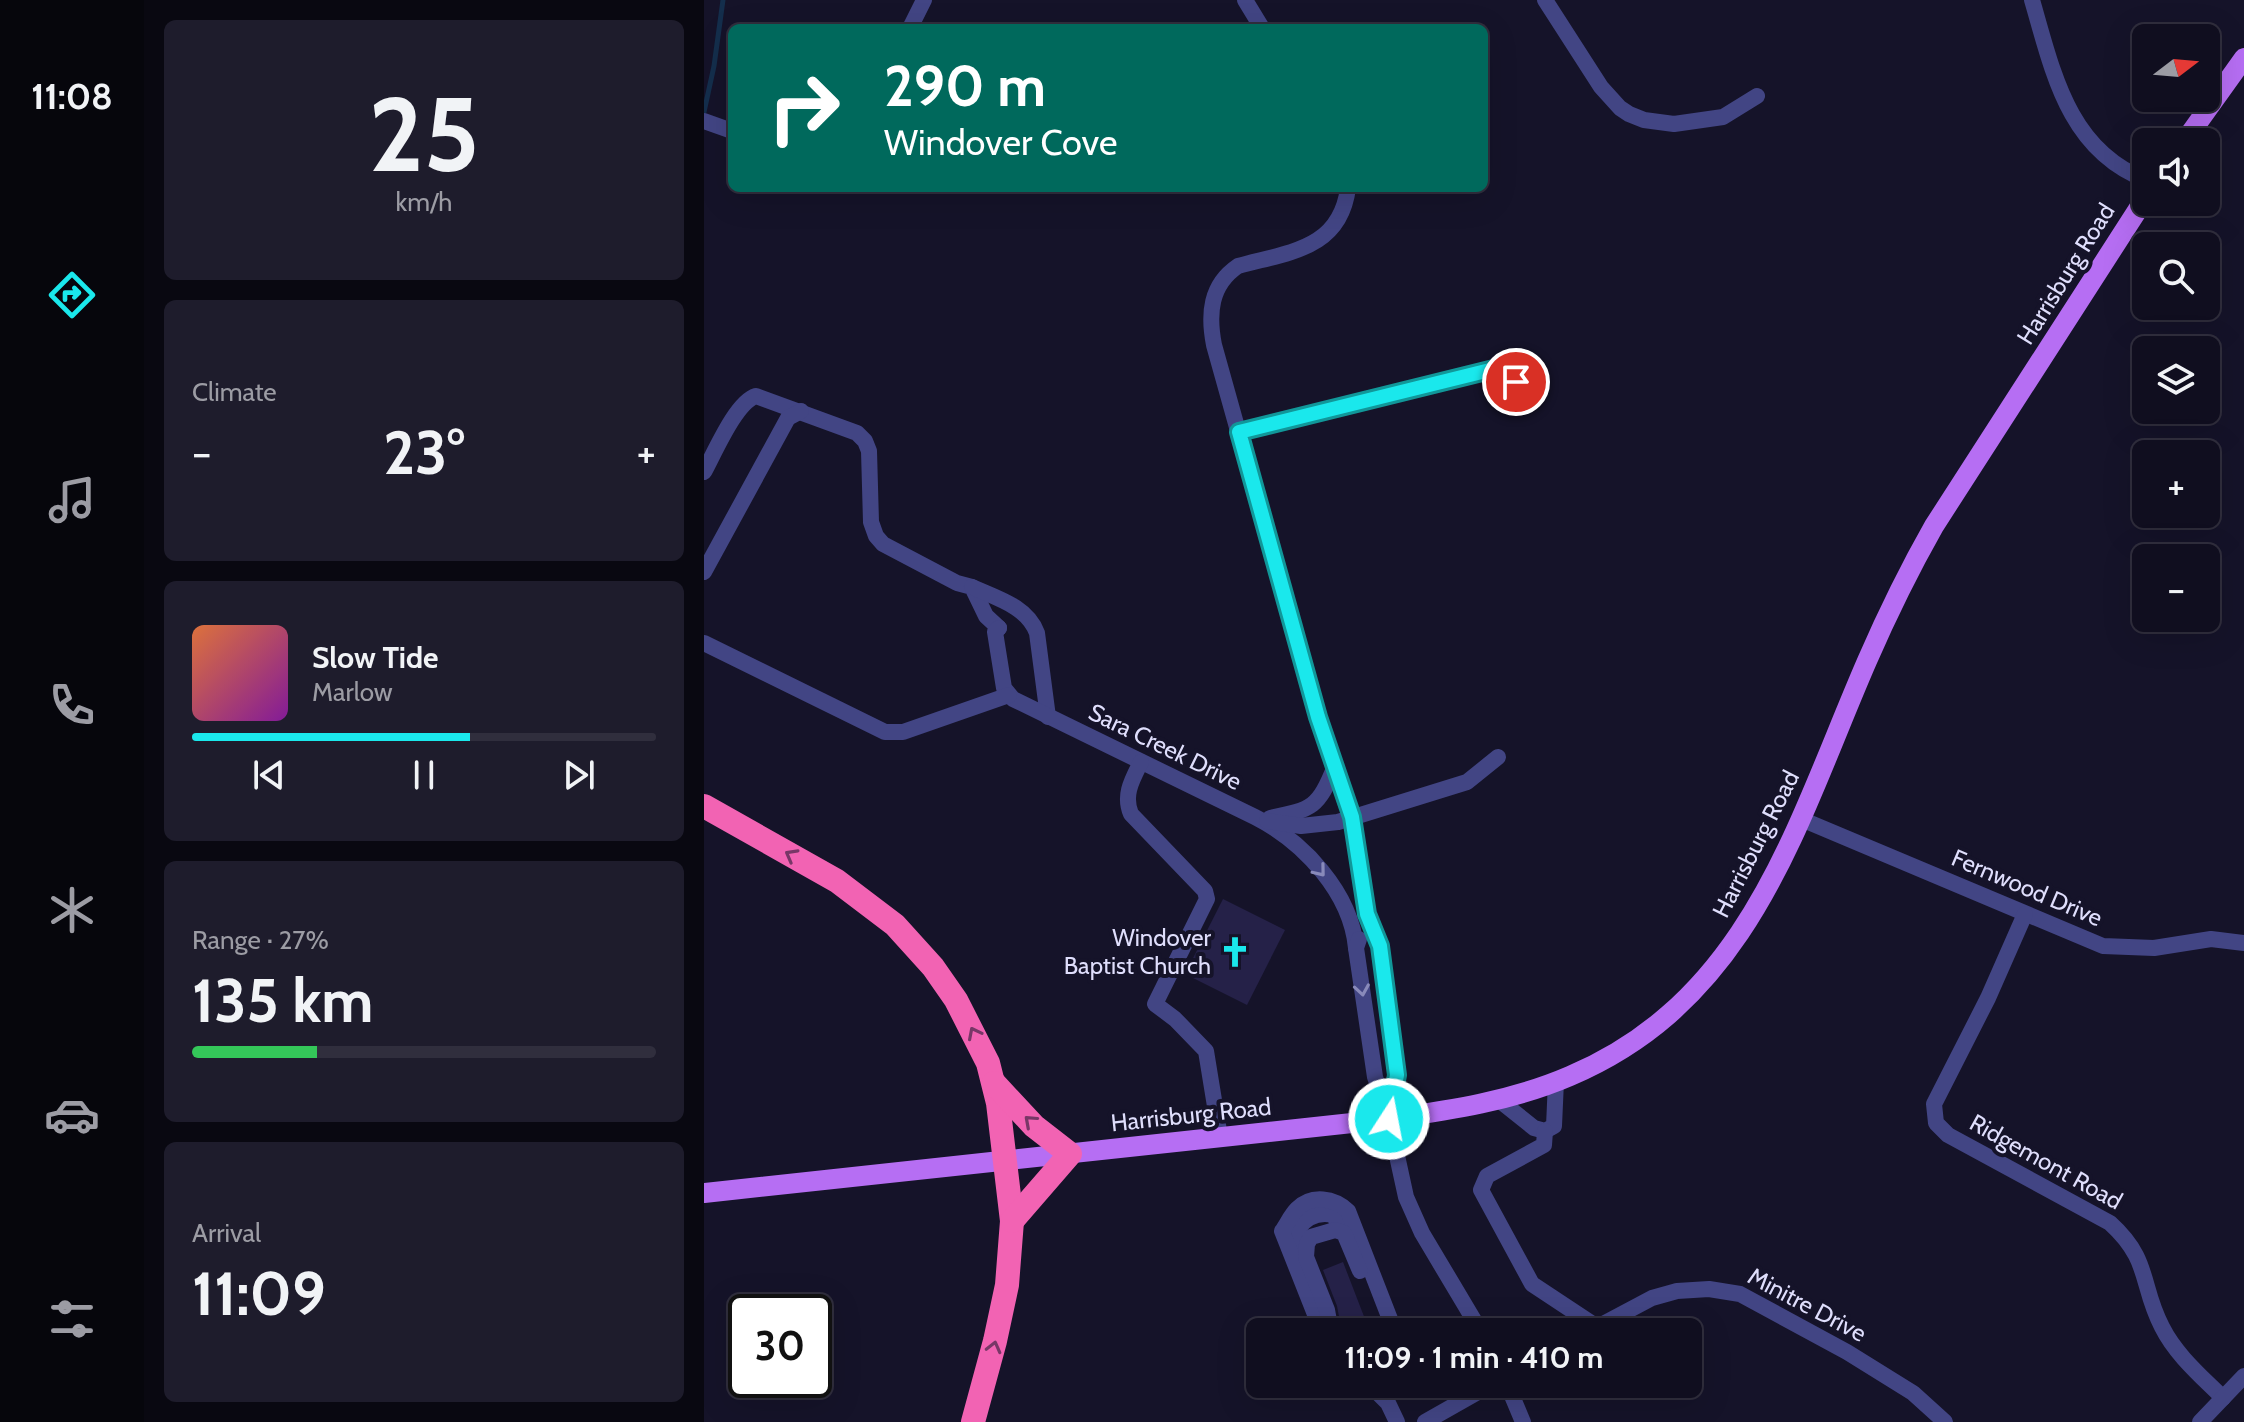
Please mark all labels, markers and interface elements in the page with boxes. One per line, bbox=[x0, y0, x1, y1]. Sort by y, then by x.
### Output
north arrow bbox=[2132, 24, 2220, 112]
map controls bbox=[2132, 24, 2220, 632]
text: 290 m bbox=[884, 52, 1046, 120]
icon: right bbox=[752, 56, 856, 160]
text: 25 bbox=[369, 71, 479, 197]
text: 11:08 bbox=[31, 74, 113, 118]
text: Windover Cove bbox=[884, 120, 1117, 164]
button: sound bbox=[2132, 128, 2220, 216]
text: km/h bbox=[396, 186, 452, 218]
street label: Harrisburg Road bbox=[2011, 198, 2121, 350]
button: search bbox=[2132, 232, 2220, 320]
icon: directions bbox=[44, 267, 100, 323]
button: layers bbox=[2132, 336, 2220, 424]
pin bbox=[1482, 348, 1550, 416]
icon: arrive bbox=[1494, 360, 1538, 404]
text: Climate bbox=[192, 376, 277, 408]
text: 23° bbox=[383, 416, 465, 489]
text: − bbox=[192, 426, 211, 479]
text: + bbox=[637, 426, 656, 479]
button: + bbox=[2132, 440, 2220, 528]
icon: music bbox=[44, 472, 100, 528]
button: − bbox=[2132, 544, 2220, 632]
text: Slow Tide bbox=[312, 639, 439, 676]
text: Marlow bbox=[312, 676, 393, 708]
icon: phone bbox=[44, 677, 100, 733]
street label: Sara Creek Drive bbox=[1084, 697, 1246, 796]
icon: previous bbox=[247, 753, 291, 797]
icon: pause bbox=[402, 753, 446, 797]
icon: next bbox=[557, 753, 601, 797]
street label: Harrisburg Road bbox=[1706, 765, 1805, 922]
street label: Fernwood Drive bbox=[1948, 843, 2107, 932]
one-way arrow bbox=[785, 849, 800, 865]
one-way arrow bbox=[1310, 862, 1325, 876]
icon: climate bbox=[44, 882, 100, 938]
place label: Windover Baptist Church bbox=[1064, 923, 1211, 980]
text: Range · 27% bbox=[192, 924, 329, 956]
church icon: Windover Baptist Church bbox=[1218, 935, 1252, 969]
text: 135 km bbox=[192, 964, 373, 1037]
one-way arrow bbox=[1353, 983, 1370, 997]
one-way arrow bbox=[968, 1026, 983, 1041]
position arrow bbox=[1347, 1077, 1431, 1161]
icon: car bbox=[44, 1087, 100, 1143]
street label: Harrisburg Road bbox=[1109, 1092, 1273, 1137]
street label: Ridgemont Road bbox=[1965, 1108, 2128, 1215]
one-way arrow bbox=[1024, 1116, 1039, 1131]
text: Arrival bbox=[192, 1217, 261, 1249]
text: 11:09 bbox=[192, 1257, 326, 1330]
street label: Minitre Drive bbox=[1743, 1261, 1871, 1348]
icon: filters bbox=[44, 1291, 100, 1347]
speed limit sign: 30 bbox=[728, 1294, 832, 1398]
text: 11:09 · 1 min · 410 m bbox=[1345, 1339, 1603, 1376]
one-way arrow bbox=[984, 1340, 1001, 1354]

